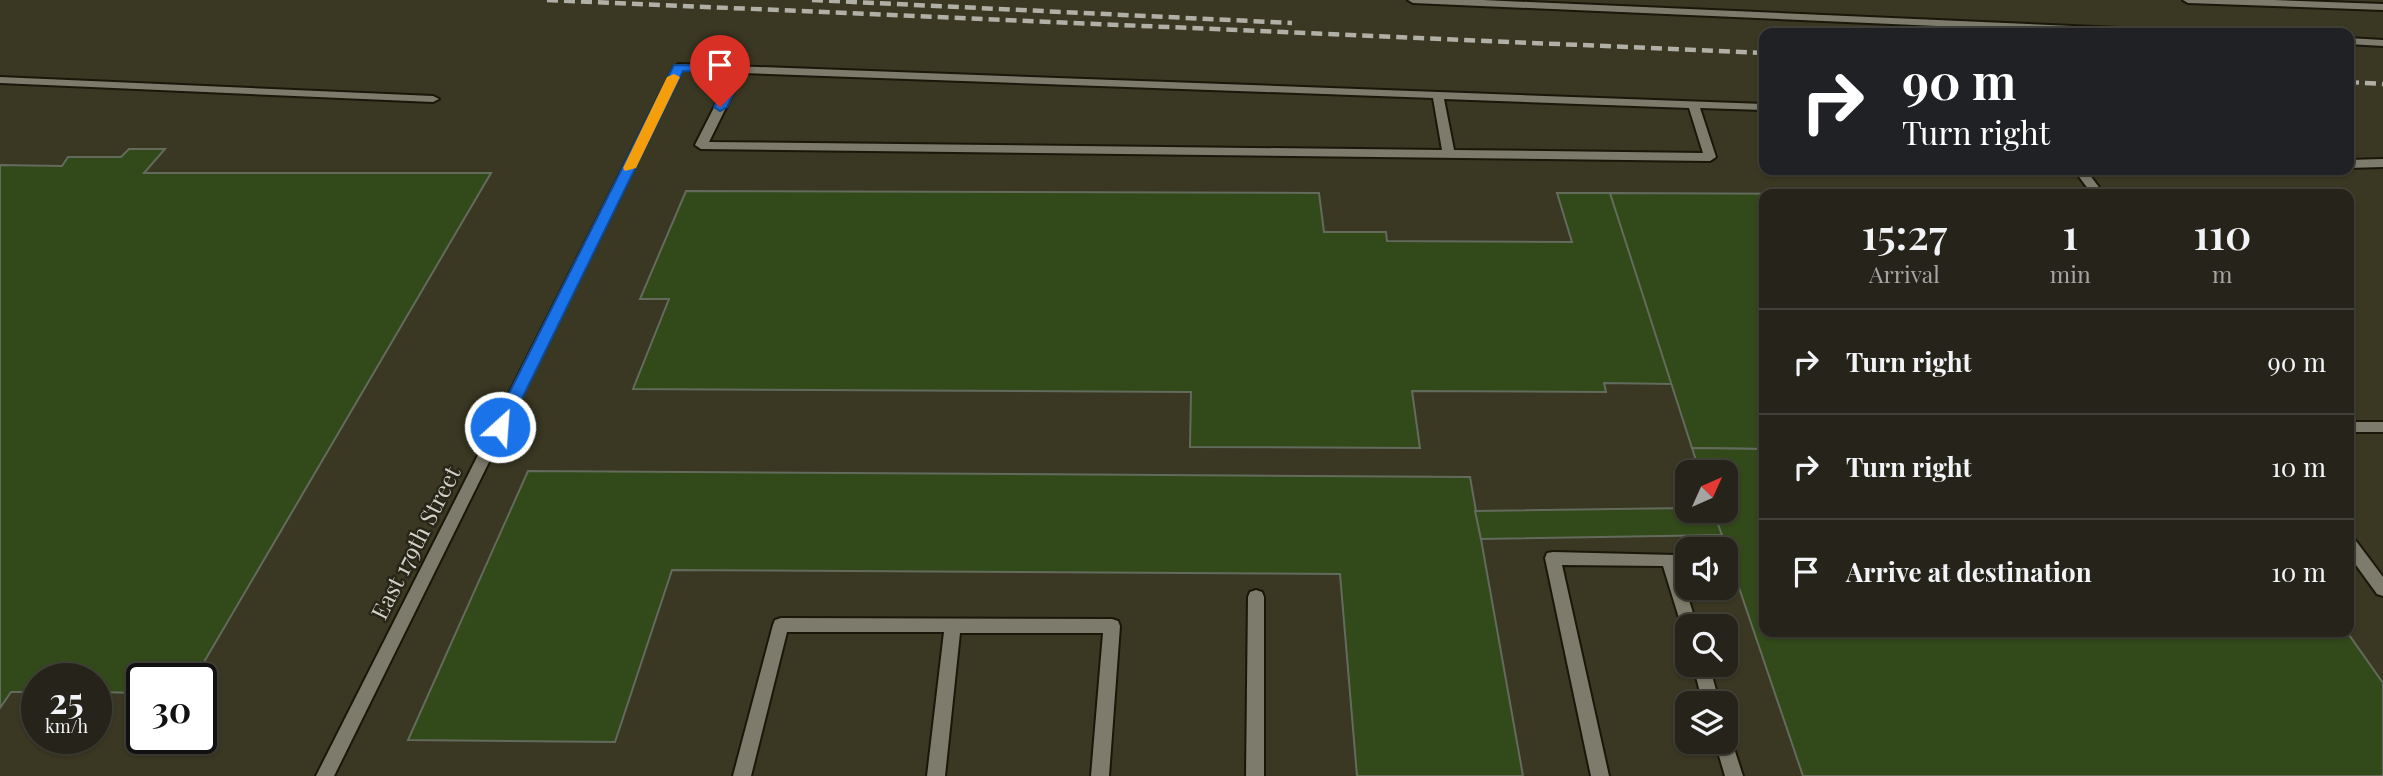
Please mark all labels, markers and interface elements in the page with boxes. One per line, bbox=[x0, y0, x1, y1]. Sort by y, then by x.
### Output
pin bbox=[690, 35, 750, 107]
icon: arrive bbox=[701, 46, 739, 84]
text: 90 m bbox=[1902, 47, 2016, 112]
icon: right bbox=[1787, 56, 1878, 147]
text: Turn right bbox=[1902, 110, 2050, 153]
text: 15:27 bbox=[1862, 205, 1947, 261]
text: 1 bbox=[2062, 205, 2078, 261]
text: 110 bbox=[2193, 205, 2251, 261]
text: Arrival bbox=[1869, 258, 1940, 289]
text: min bbox=[2050, 258, 2091, 289]
text: m bbox=[2212, 258, 2233, 289]
icon: right bbox=[1787, 343, 1825, 381]
text: Turn right bbox=[1846, 344, 1972, 379]
text: 90 m bbox=[2268, 344, 2326, 379]
position arrow bbox=[463, 390, 537, 464]
icon: right bbox=[1787, 448, 1825, 486]
text: Turn right bbox=[1846, 449, 1972, 484]
text: 10 m bbox=[2271, 449, 2326, 484]
street label: East 179th Street bbox=[363, 460, 467, 624]
north arrow bbox=[1675, 460, 1738, 523]
map controls bbox=[1675, 460, 1738, 754]
button: sound bbox=[1675, 537, 1738, 600]
icon: arrive bbox=[1787, 553, 1825, 591]
text: Arrive at destination bbox=[1846, 554, 2092, 589]
text: 10 m bbox=[2271, 554, 2326, 589]
button: search bbox=[1675, 614, 1738, 677]
speed limit sign: 30 bbox=[126, 663, 217, 754]
text: 25 bbox=[49, 676, 84, 723]
button: layers bbox=[1675, 691, 1738, 754]
text: km/h bbox=[45, 714, 88, 738]

